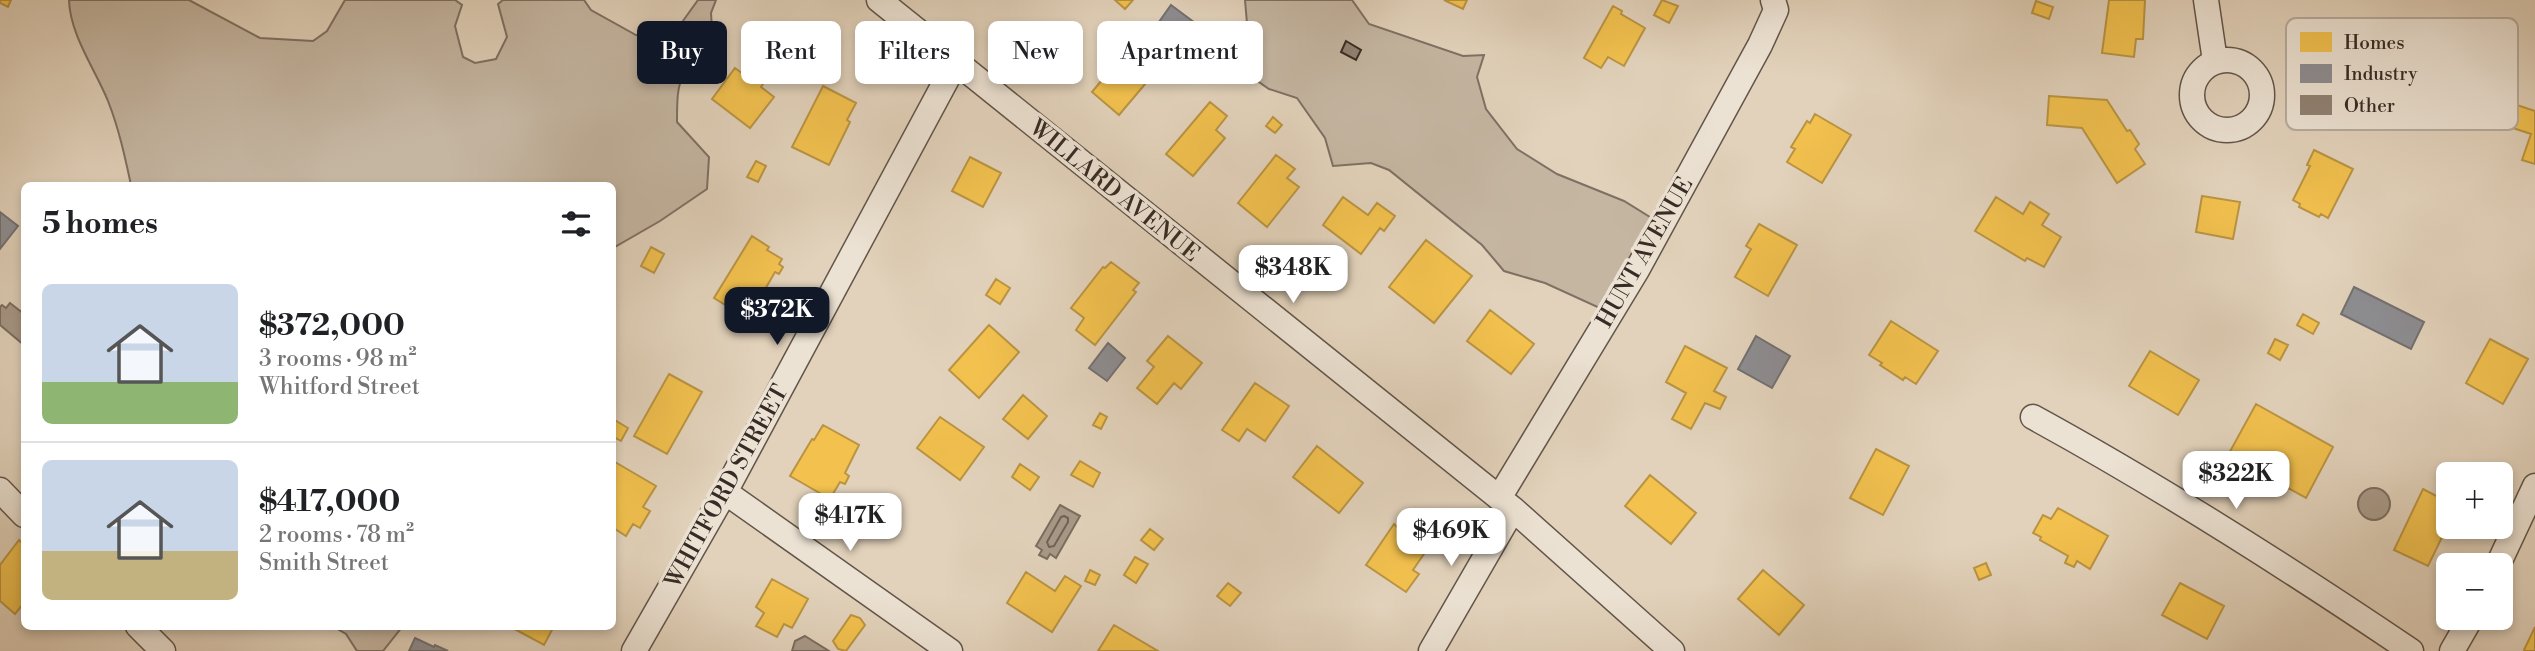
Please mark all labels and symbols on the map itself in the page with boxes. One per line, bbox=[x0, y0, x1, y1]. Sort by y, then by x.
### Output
legend bbox=[2286, 18, 2518, 130]
text: Homes bbox=[2344, 31, 2404, 55]
text: Industry bbox=[2344, 62, 2418, 86]
text: Other bbox=[2344, 94, 2395, 118]
street label: WILLARD AVENUE bbox=[1023, 113, 1205, 268]
street label: HUNT AVENUE bbox=[1591, 172, 1699, 333]
pin: $348K bbox=[1244, 246, 1342, 305]
pin: $372K bbox=[728, 288, 826, 347]
street label: WHITFORD STREET bbox=[659, 380, 795, 594]
pin: $322K bbox=[2187, 452, 2285, 511]
pin: $417K bbox=[801, 494, 899, 553]
pin: $469K bbox=[1402, 508, 1500, 568]

